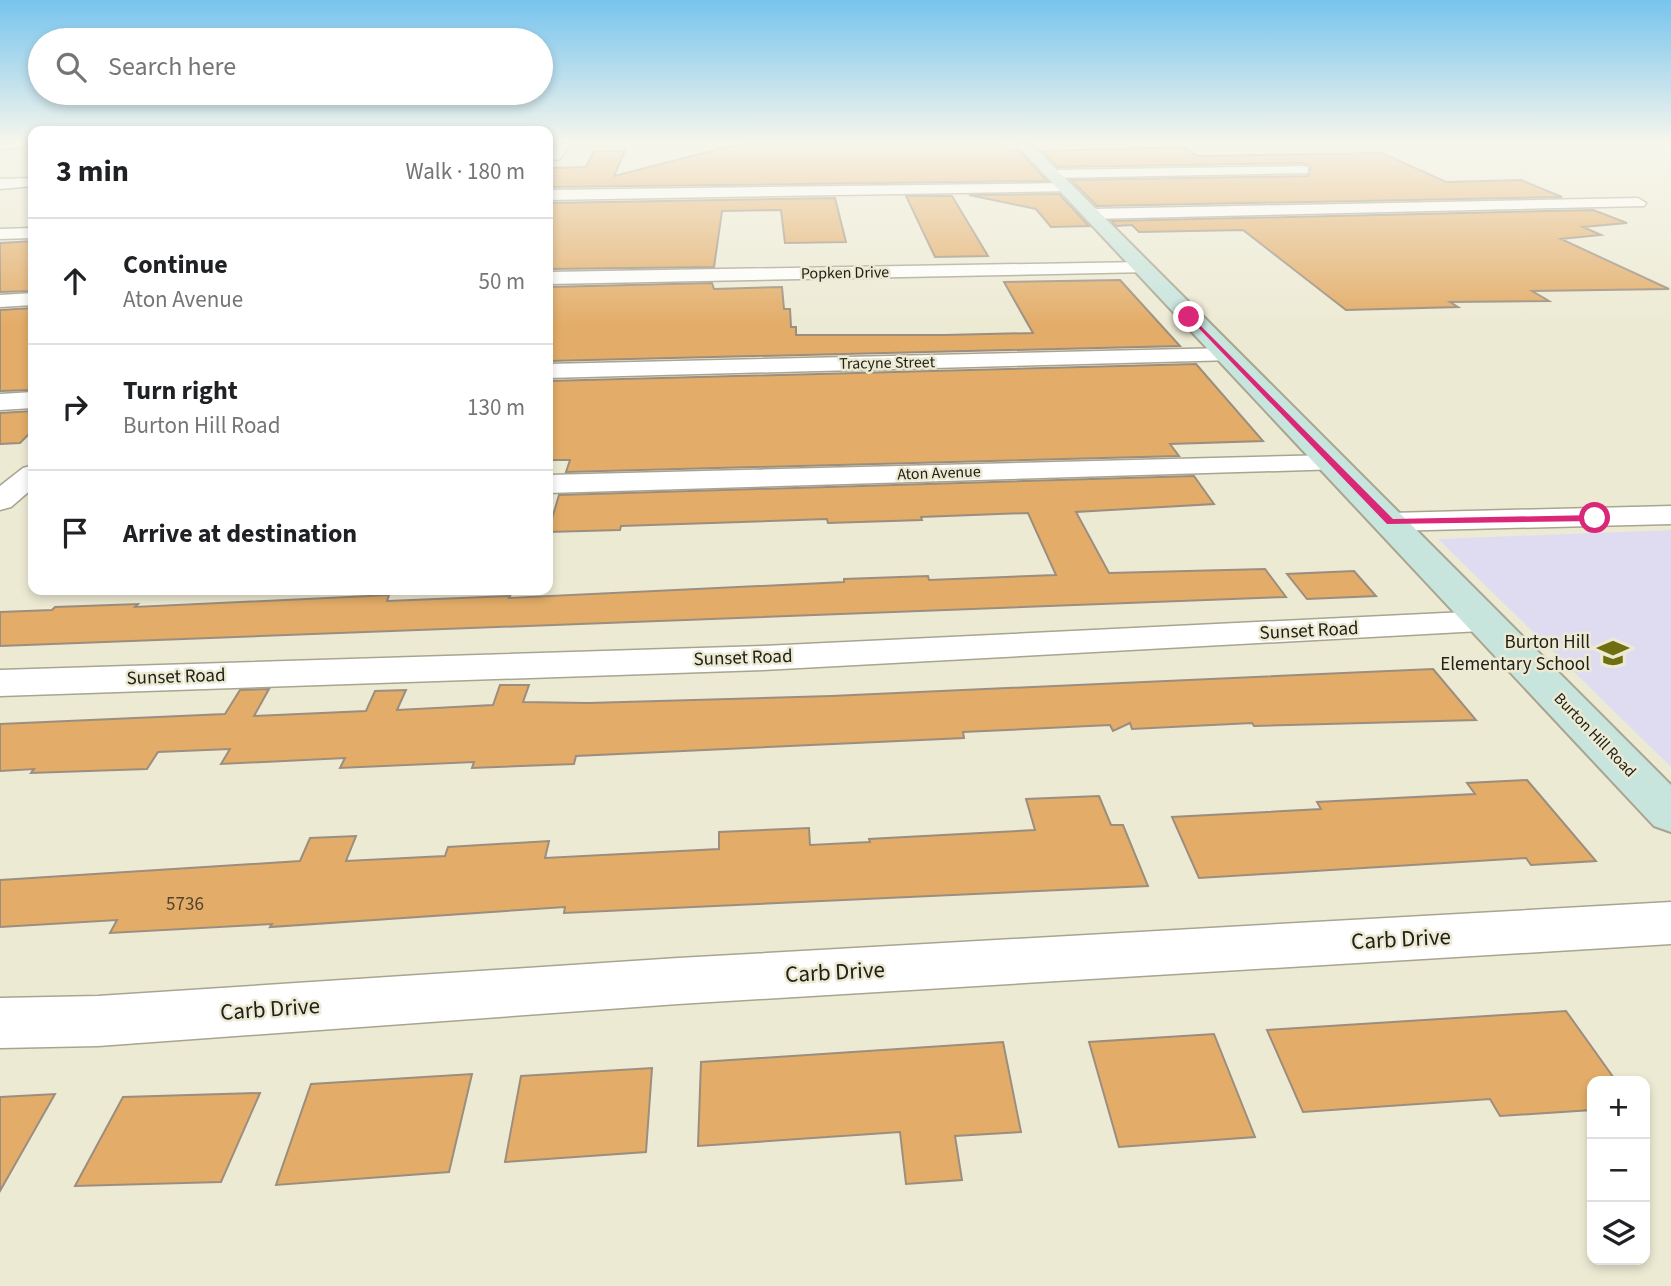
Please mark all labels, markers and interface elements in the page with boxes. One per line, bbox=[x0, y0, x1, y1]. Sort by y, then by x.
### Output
search box bbox=[28, 28, 553, 105]
icon: search bbox=[52, 48, 90, 86]
text: Search here bbox=[108, 48, 236, 85]
text: 3 min bbox=[56, 150, 129, 193]
text: Walk · 180 m bbox=[406, 155, 525, 188]
text: Continue bbox=[123, 246, 228, 283]
street label: Popken Drive bbox=[801, 261, 889, 285]
icon: ahead bbox=[56, 262, 94, 300]
text: 50 m bbox=[478, 265, 525, 298]
text: Aton Avenue bbox=[123, 283, 243, 316]
route end bbox=[1173, 301, 1204, 332]
street label: Tracyne Street bbox=[839, 351, 936, 375]
text: Turn right bbox=[123, 372, 238, 409]
icon: right bbox=[56, 388, 94, 426]
text: 130 m bbox=[467, 391, 525, 424]
text: Burton Hill Road bbox=[123, 409, 280, 442]
street label: Aton Avenue bbox=[897, 461, 981, 485]
route start bbox=[1579, 502, 1610, 533]
icon: arrive bbox=[56, 514, 94, 552]
text: Arrive at destination bbox=[123, 515, 357, 552]
street label: Sunset Road bbox=[1259, 615, 1359, 647]
place label: Burton Hill Elementary School bbox=[1440, 629, 1590, 678]
school or university icon: Burton Hill Elementary School bbox=[1596, 636, 1630, 670]
street label: Sunset Road bbox=[693, 643, 793, 673]
street label: Sunset Road bbox=[126, 662, 226, 692]
street label: Burton Hill Road bbox=[1549, 688, 1641, 782]
house number: 5736 bbox=[166, 891, 204, 918]
street label: Carb Drive bbox=[1350, 920, 1452, 958]
street label: Carb Drive bbox=[784, 953, 886, 991]
street label: Carb Drive bbox=[219, 989, 321, 1029]
map controls bbox=[1587, 1076, 1650, 1265]
button: + bbox=[1587, 1076, 1650, 1139]
button: − bbox=[1587, 1139, 1650, 1202]
button: layers bbox=[1587, 1202, 1650, 1265]

